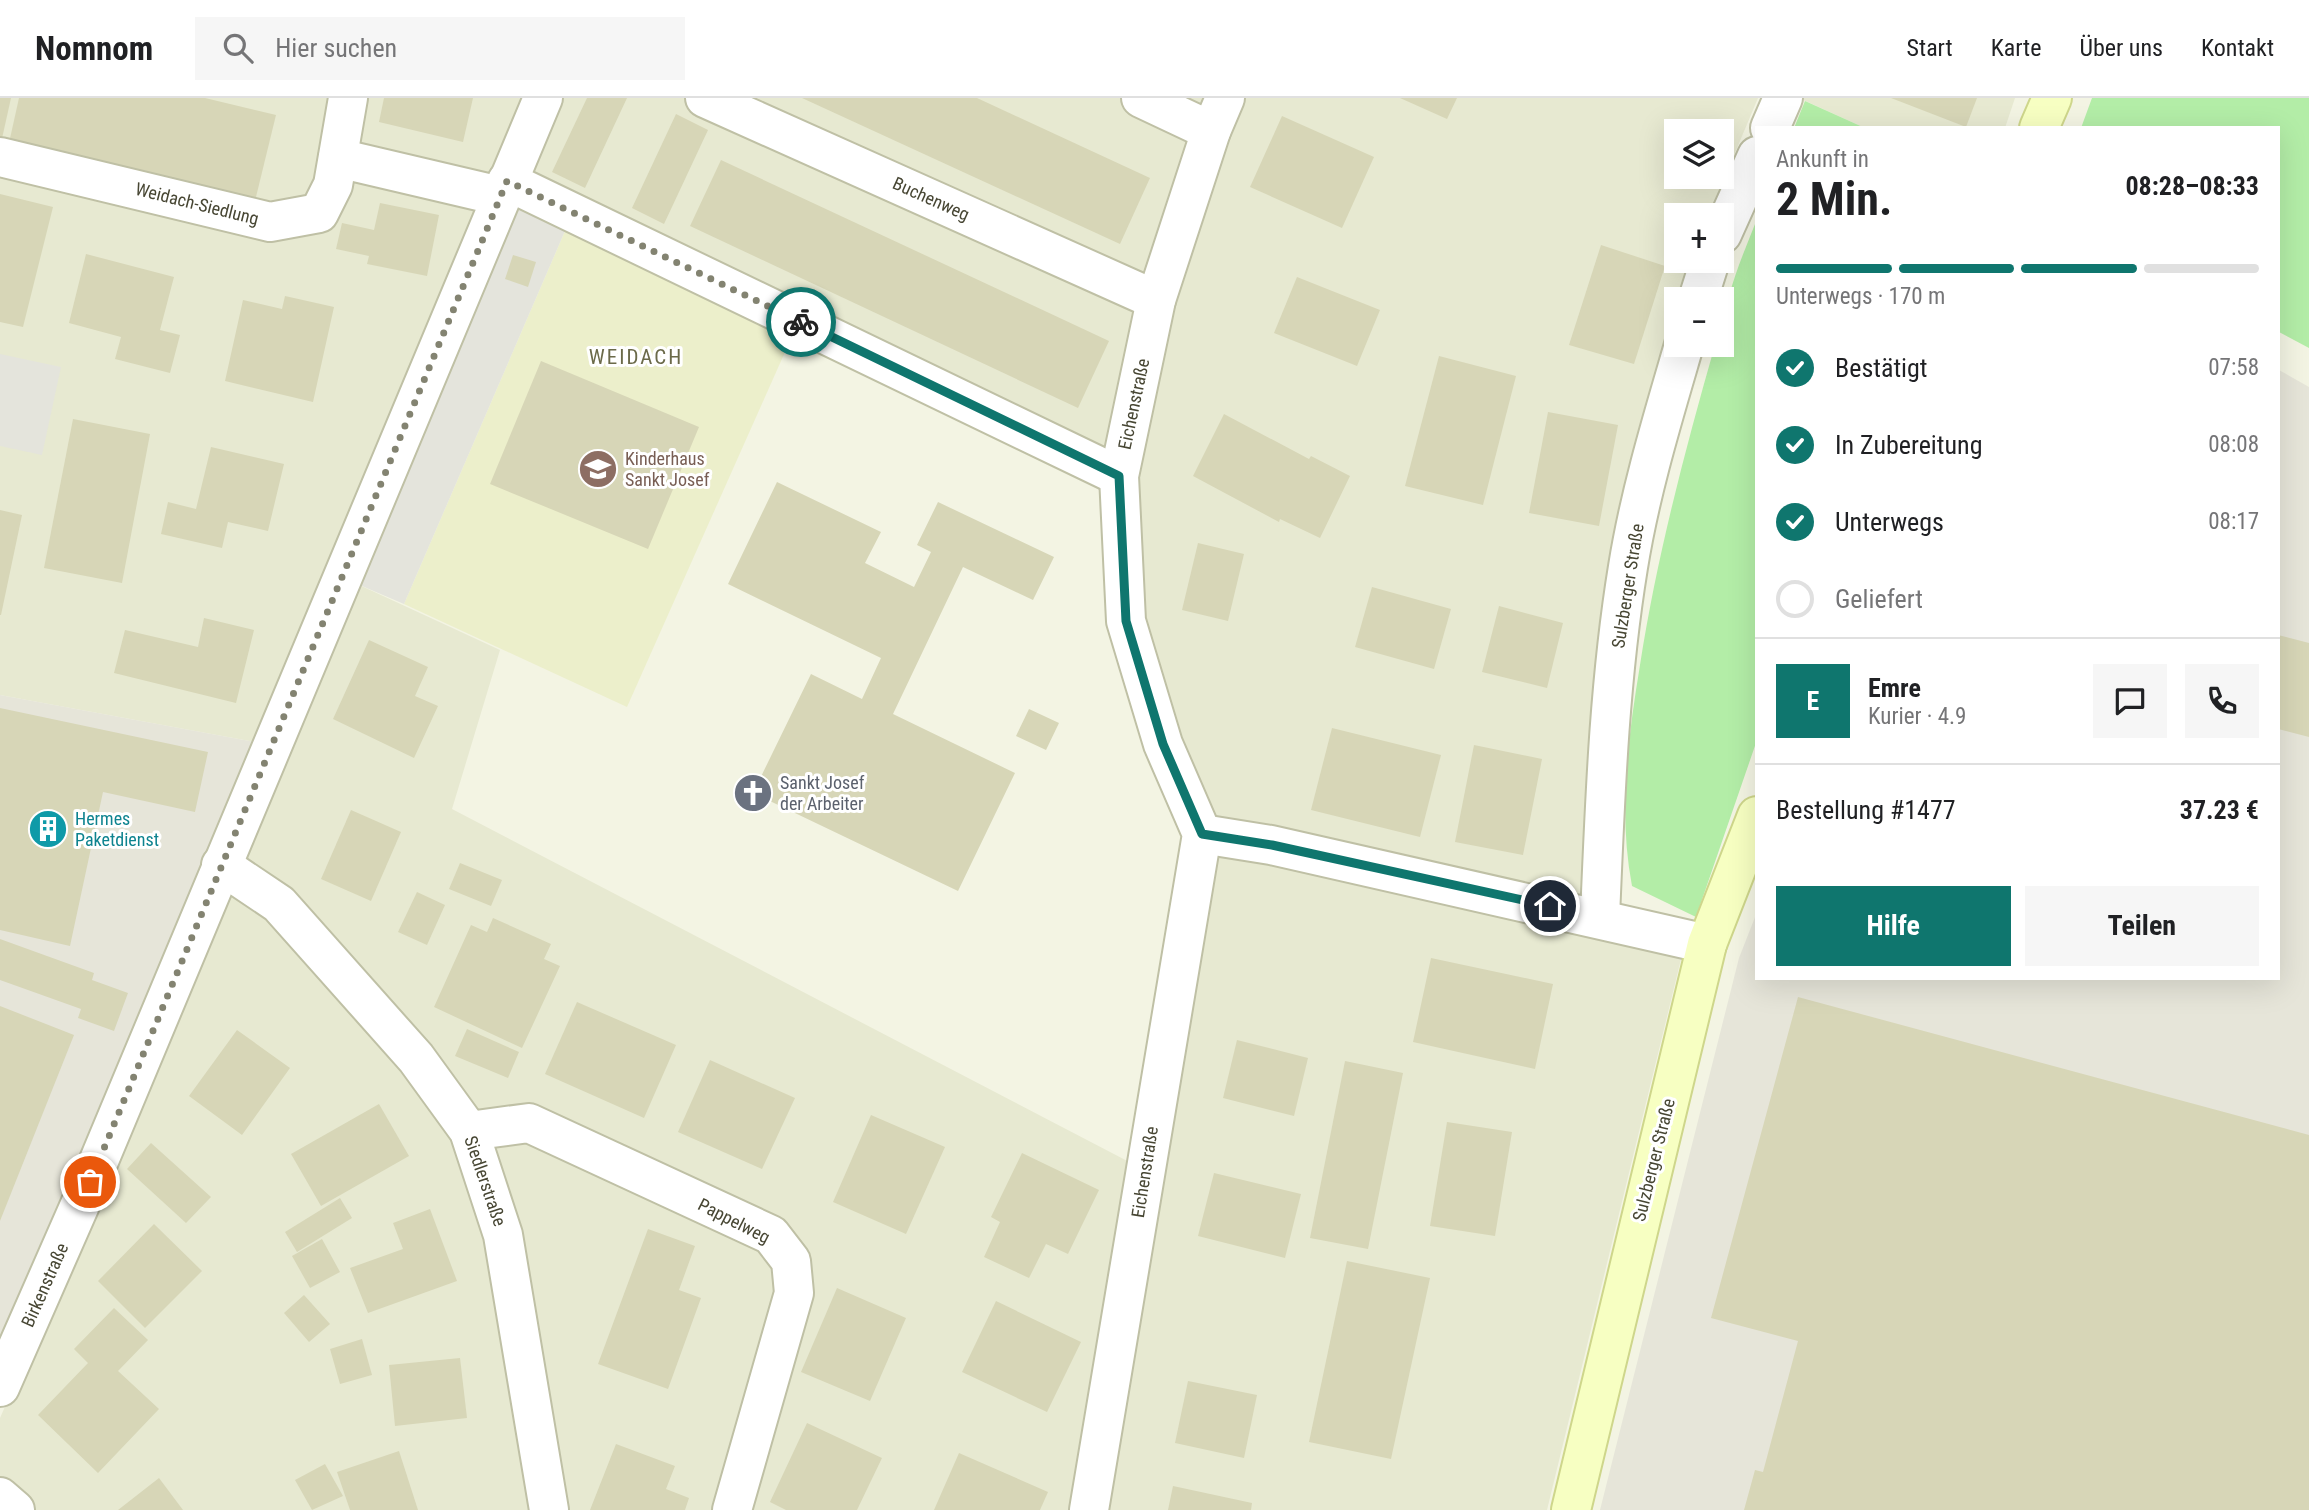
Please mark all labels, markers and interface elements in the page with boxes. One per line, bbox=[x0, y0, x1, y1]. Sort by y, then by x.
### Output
search box bbox=[195, 17, 685, 80]
text: Nomnom bbox=[35, 29, 153, 68]
icon: search bbox=[219, 29, 257, 67]
text: Hier suchen bbox=[275, 33, 397, 63]
text: Start bbox=[1907, 34, 1953, 62]
text: Karte bbox=[1991, 34, 2041, 62]
text: Über uns bbox=[2079, 34, 2163, 62]
text: Kontakt bbox=[2201, 34, 2274, 62]
map controls bbox=[1664, 119, 1734, 357]
button: layers bbox=[1664, 119, 1734, 189]
text: Ankunft in bbox=[1776, 146, 1869, 173]
text: 08:28–08:33 bbox=[2125, 171, 2259, 201]
street label: Buchenweg bbox=[890, 172, 973, 225]
text: 2 Min. bbox=[1776, 172, 1892, 226]
street label: Weidach-Siedlung bbox=[133, 178, 261, 229]
button: + bbox=[1664, 203, 1734, 273]
text: Unterwegs · 170 m bbox=[1776, 283, 1945, 310]
courier bbox=[766, 287, 836, 357]
button: − bbox=[1664, 287, 1734, 357]
icon: bike bbox=[782, 303, 820, 341]
district label: WEIDACH bbox=[589, 345, 683, 369]
icon: check bbox=[1776, 349, 1814, 387]
text: Bestätigt bbox=[1835, 353, 1928, 383]
text: 07:58 bbox=[2208, 354, 2259, 381]
street label: Eichenstraße bbox=[1114, 357, 1153, 451]
icon: check bbox=[1776, 426, 1814, 464]
text: In Zubereitung bbox=[1835, 430, 1983, 460]
text: 08:08 bbox=[2208, 431, 2259, 458]
school or university icon: Kinderhaus Sankt Josef bbox=[577, 448, 619, 490]
place label: Kinderhaus Sankt Josef bbox=[625, 448, 710, 490]
icon: check bbox=[1776, 503, 1814, 541]
text: Unterwegs bbox=[1835, 507, 1944, 537]
text: 08:17 bbox=[2208, 508, 2259, 535]
street label: Sulzberger Straße bbox=[1607, 522, 1648, 650]
text: Geliefert bbox=[1835, 584, 1923, 614]
button: chat bbox=[2093, 664, 2167, 738]
button: phone bbox=[2185, 664, 2259, 738]
text: Emre bbox=[1868, 673, 1921, 703]
text: E bbox=[1807, 686, 1819, 716]
text: Kurier · 4.9 bbox=[1868, 703, 1966, 730]
church icon: Sankt Josef der Arbeiter bbox=[732, 772, 774, 814]
place label: Sankt Josef der Arbeiter bbox=[780, 772, 865, 814]
text: Bestellung #1477 bbox=[1776, 795, 1956, 825]
text: 37.23 € bbox=[2180, 795, 2259, 825]
building icon: Hermes Paketdienst bbox=[27, 808, 69, 850]
place label: Hermes Paketdienst bbox=[75, 808, 159, 850]
pin bbox=[1520, 876, 1580, 936]
button: Hilfe bbox=[1776, 886, 2011, 966]
button: Teilen bbox=[2025, 886, 2259, 966]
icon: home bbox=[1531, 887, 1569, 925]
street label: Sulzberger Straße bbox=[1628, 1096, 1679, 1223]
street label: Eichenstraße bbox=[1127, 1125, 1162, 1219]
street label: Siedlerstraße bbox=[460, 1133, 511, 1229]
pin bbox=[60, 1152, 120, 1212]
icon: bag bbox=[71, 1163, 109, 1201]
street label: Pappelweg bbox=[695, 1194, 774, 1248]
street label: Birkenstraße bbox=[17, 1240, 72, 1330]

